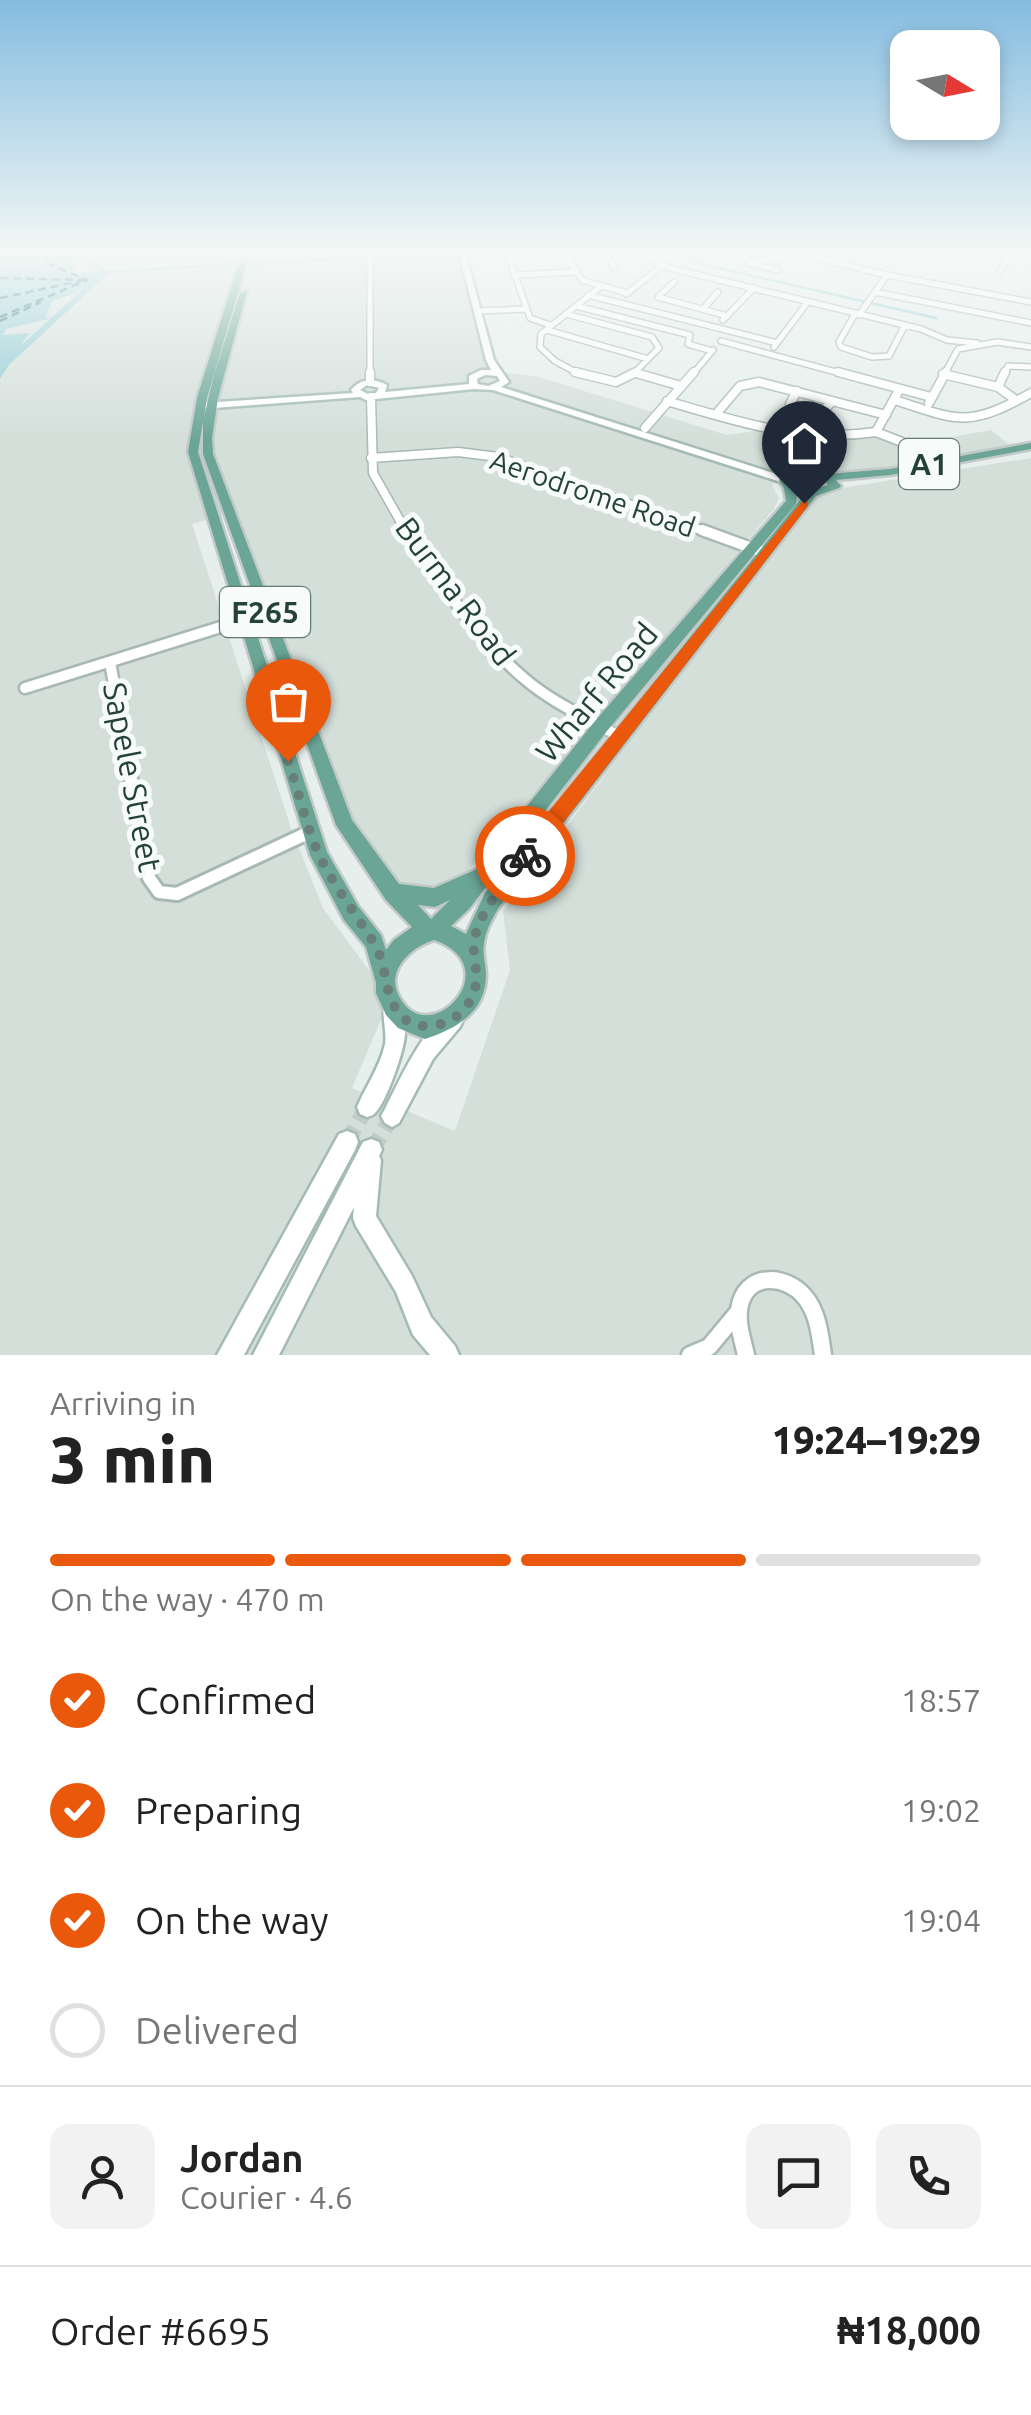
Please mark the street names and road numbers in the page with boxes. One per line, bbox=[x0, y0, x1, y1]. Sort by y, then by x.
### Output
road number: A1 bbox=[899, 439, 959, 489]
street label: Aerodrome Road bbox=[487, 443, 699, 543]
street label: Burma Road bbox=[389, 510, 523, 672]
road number: F265 bbox=[220, 587, 310, 637]
street label: Wharf Road bbox=[528, 615, 664, 769]
street label: Sapele Street bbox=[97, 679, 169, 875]

